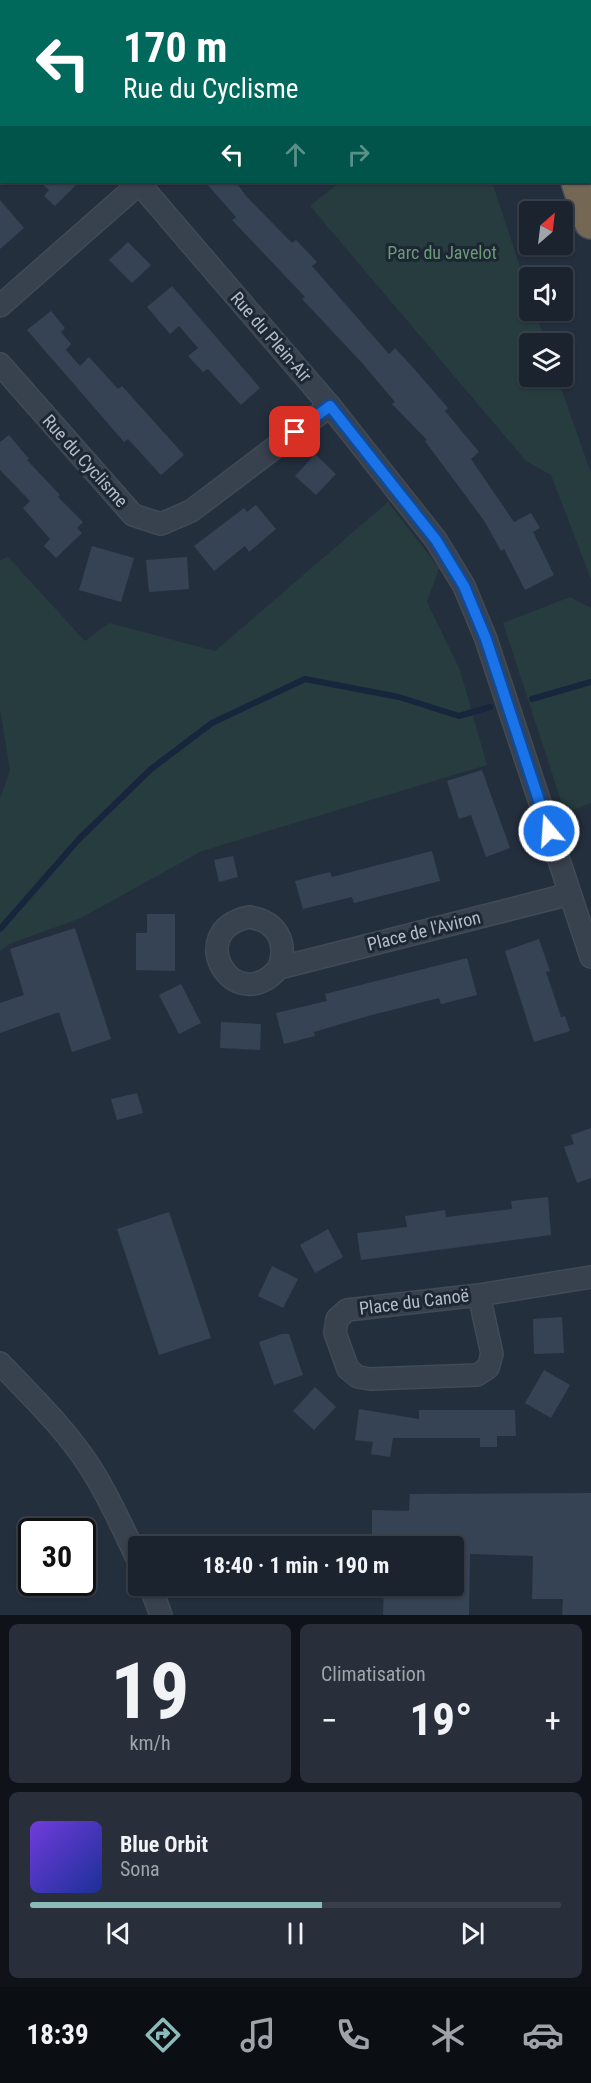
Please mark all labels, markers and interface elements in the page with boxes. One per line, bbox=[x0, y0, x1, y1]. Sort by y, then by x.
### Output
text: 170 m bbox=[123, 23, 228, 72]
icon: left bbox=[24, 24, 102, 102]
text: Rue du Cyclisme bbox=[123, 73, 298, 105]
icon: left bbox=[216, 138, 249, 171]
icon: ahead bbox=[279, 138, 312, 171]
icon: right bbox=[342, 138, 375, 171]
north arrow bbox=[519, 201, 573, 255]
map controls bbox=[519, 201, 573, 387]
park label: Parc du Javelot bbox=[387, 242, 497, 263]
button: sound bbox=[519, 267, 573, 321]
street label: Rue du Plein-Air bbox=[227, 287, 317, 386]
button: layers bbox=[519, 333, 573, 387]
pin bbox=[269, 406, 320, 457]
street label: Rue du Cyclisme bbox=[38, 410, 132, 511]
icon: arrive bbox=[278, 415, 311, 448]
position arrow bbox=[517, 799, 581, 863]
street label: Place de l'Aviron bbox=[365, 906, 483, 955]
street label: Place du Canoë bbox=[358, 1284, 470, 1319]
speed limit sign: 30 bbox=[18, 1518, 96, 1596]
text: 18:40 · 1 min · 190 m bbox=[203, 1553, 389, 1578]
text: 19 bbox=[111, 1646, 189, 1737]
text: Climatisation bbox=[321, 1662, 426, 1686]
text: 19° bbox=[410, 1693, 473, 1746]
text: − bbox=[321, 1701, 338, 1740]
text: + bbox=[545, 1701, 561, 1740]
text: km/h bbox=[129, 1731, 171, 1755]
text: Blue Orbit bbox=[120, 1832, 208, 1857]
text: Sona bbox=[120, 1857, 160, 1881]
icon: previous bbox=[102, 1917, 135, 1950]
icon: pause bbox=[279, 1917, 312, 1950]
icon: next bbox=[456, 1917, 489, 1950]
icon: directions bbox=[142, 2014, 184, 2056]
icon: music bbox=[237, 2014, 279, 2056]
icon: phone bbox=[332, 2014, 374, 2056]
icon: climate bbox=[427, 2014, 469, 2056]
icon: car bbox=[522, 2014, 564, 2056]
text: 18:39 bbox=[27, 2019, 89, 2051]

